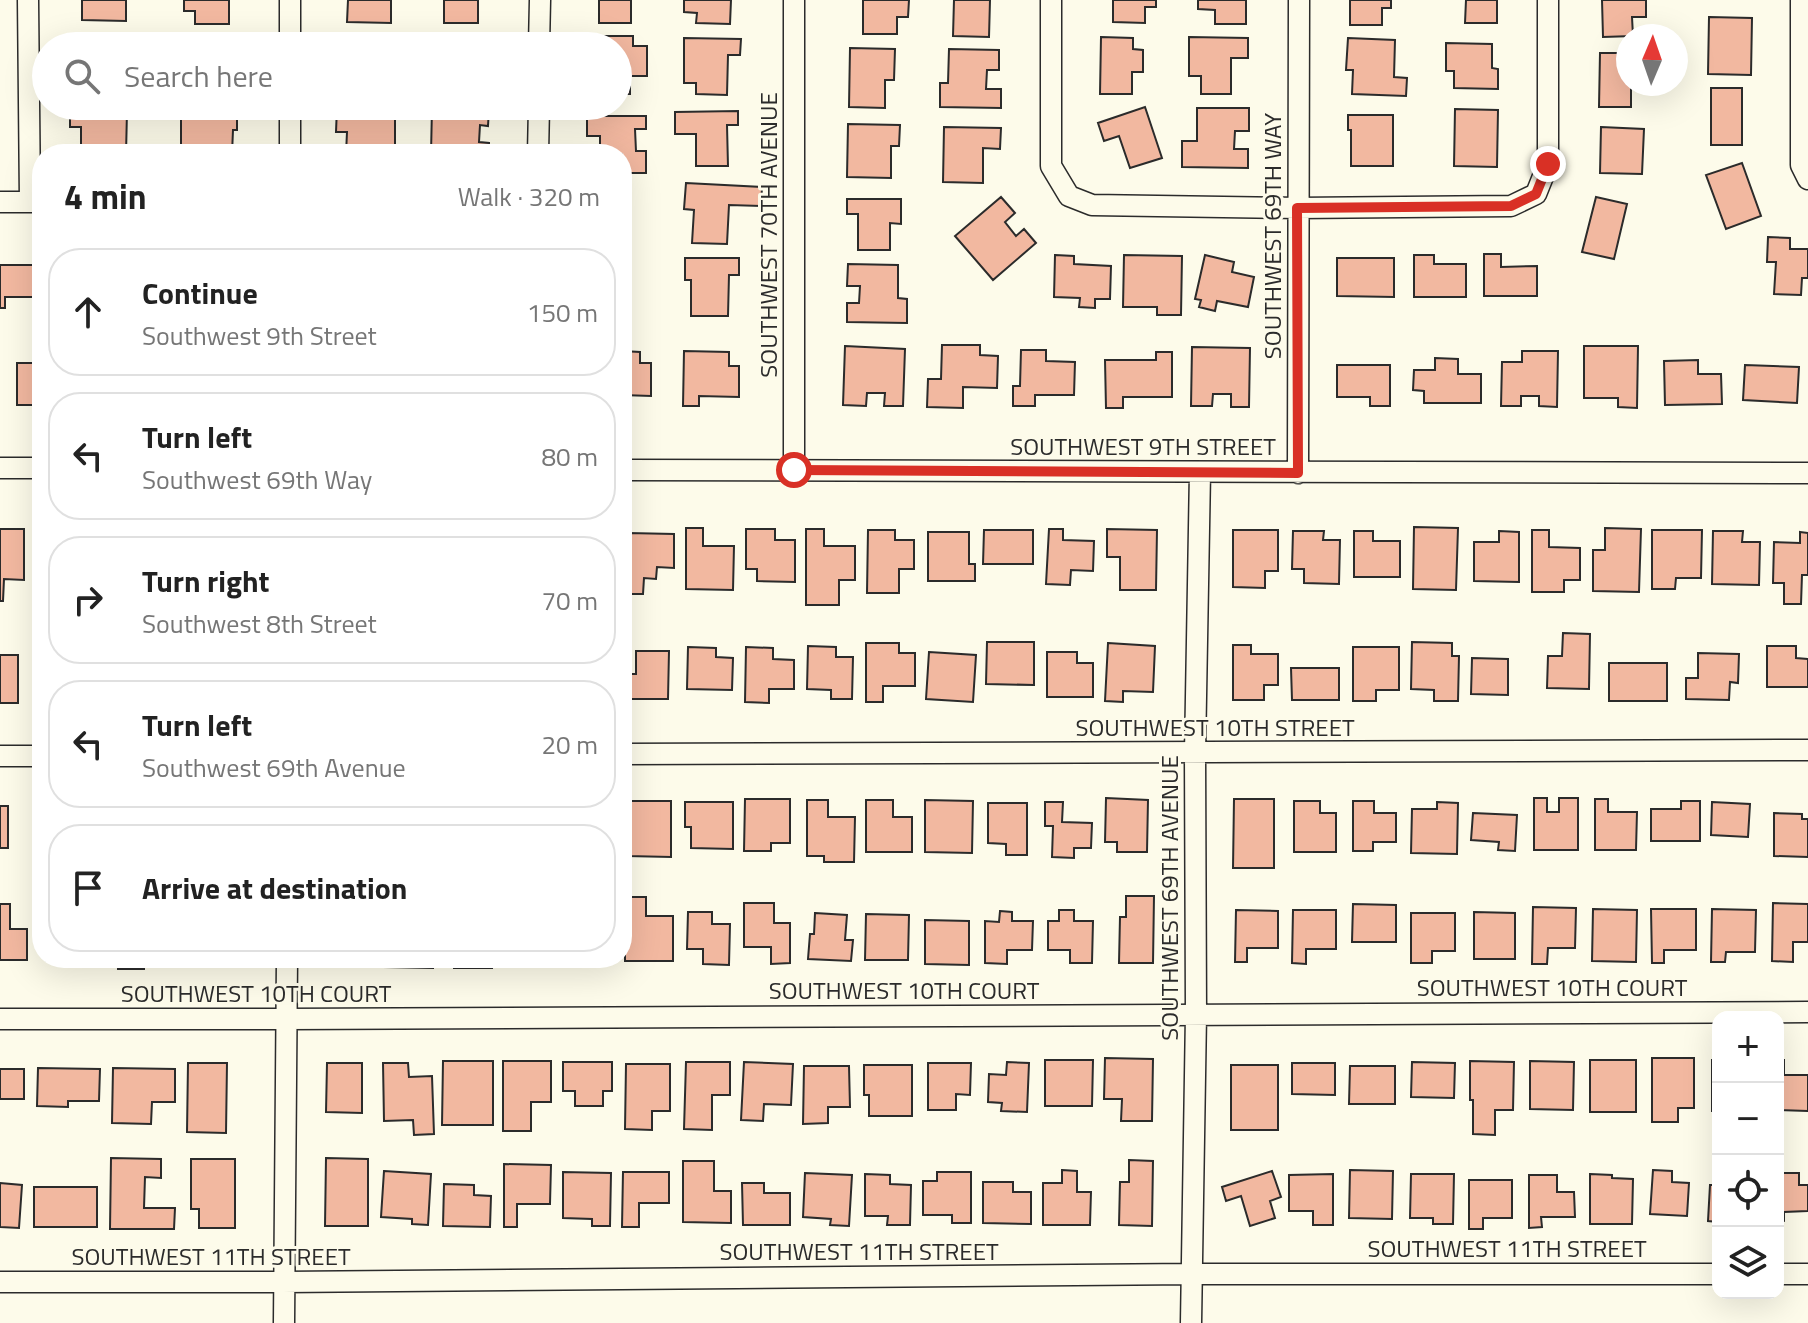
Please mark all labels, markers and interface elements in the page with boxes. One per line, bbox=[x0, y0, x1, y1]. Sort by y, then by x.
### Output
north arrow bbox=[1616, 24, 1688, 96]
search box bbox=[32, 32, 632, 120]
text: Search here bbox=[124, 53, 273, 99]
icon: search bbox=[60, 54, 104, 98]
street label: SOUTHWEST 70TH AVENUE bbox=[750, 92, 786, 378]
street label: SOUTHWEST 69TH WAY bbox=[1254, 113, 1290, 359]
route end bbox=[1530, 146, 1566, 182]
text: 4 min bbox=[64, 170, 147, 222]
text: Walk · 320 m bbox=[458, 177, 600, 216]
text: Continue bbox=[142, 270, 258, 316]
icon: ahead bbox=[66, 290, 110, 334]
text: 150 m bbox=[527, 293, 598, 332]
text: Southwest 9th Street bbox=[142, 316, 377, 355]
text: Turn left bbox=[142, 414, 252, 460]
street label: SOUTHWEST 9TH STREET bbox=[1010, 428, 1276, 464]
icon: left bbox=[66, 434, 110, 478]
text: 80 m bbox=[541, 437, 598, 476]
route start bbox=[776, 452, 812, 488]
text: Southwest 69th Way bbox=[142, 460, 372, 499]
text: Turn right bbox=[142, 558, 270, 604]
icon: right bbox=[66, 578, 110, 622]
text: 70 m bbox=[541, 581, 598, 620]
text: Southwest 8th Street bbox=[142, 604, 377, 643]
text: Turn left bbox=[142, 702, 252, 748]
street label: SOUTHWEST 10TH STREET bbox=[1075, 709, 1355, 745]
icon: left bbox=[66, 722, 110, 766]
text: 20 m bbox=[541, 725, 598, 764]
text: Southwest 69th Avenue bbox=[142, 748, 406, 787]
street label: SOUTHWEST 69TH AVENUE bbox=[1151, 755, 1187, 1041]
text: Arrive at destination bbox=[142, 865, 407, 911]
icon: arrive bbox=[66, 866, 110, 910]
street label: SOUTHWEST 10TH COURT bbox=[1417, 969, 1688, 1005]
street label: SOUTHWEST 10TH COURT bbox=[769, 972, 1040, 1008]
street label: SOUTHWEST 10TH COURT bbox=[121, 975, 392, 1011]
map controls bbox=[1712, 1011, 1784, 1299]
button: + bbox=[1712, 1011, 1784, 1083]
button: − bbox=[1712, 1083, 1784, 1155]
button: locate bbox=[1712, 1155, 1784, 1227]
button: layers bbox=[1712, 1227, 1784, 1299]
street label: SOUTHWEST 11TH STREET bbox=[1367, 1230, 1647, 1266]
street label: SOUTHWEST 11TH STREET bbox=[719, 1233, 999, 1269]
street label: SOUTHWEST 11TH STREET bbox=[71, 1238, 351, 1274]

